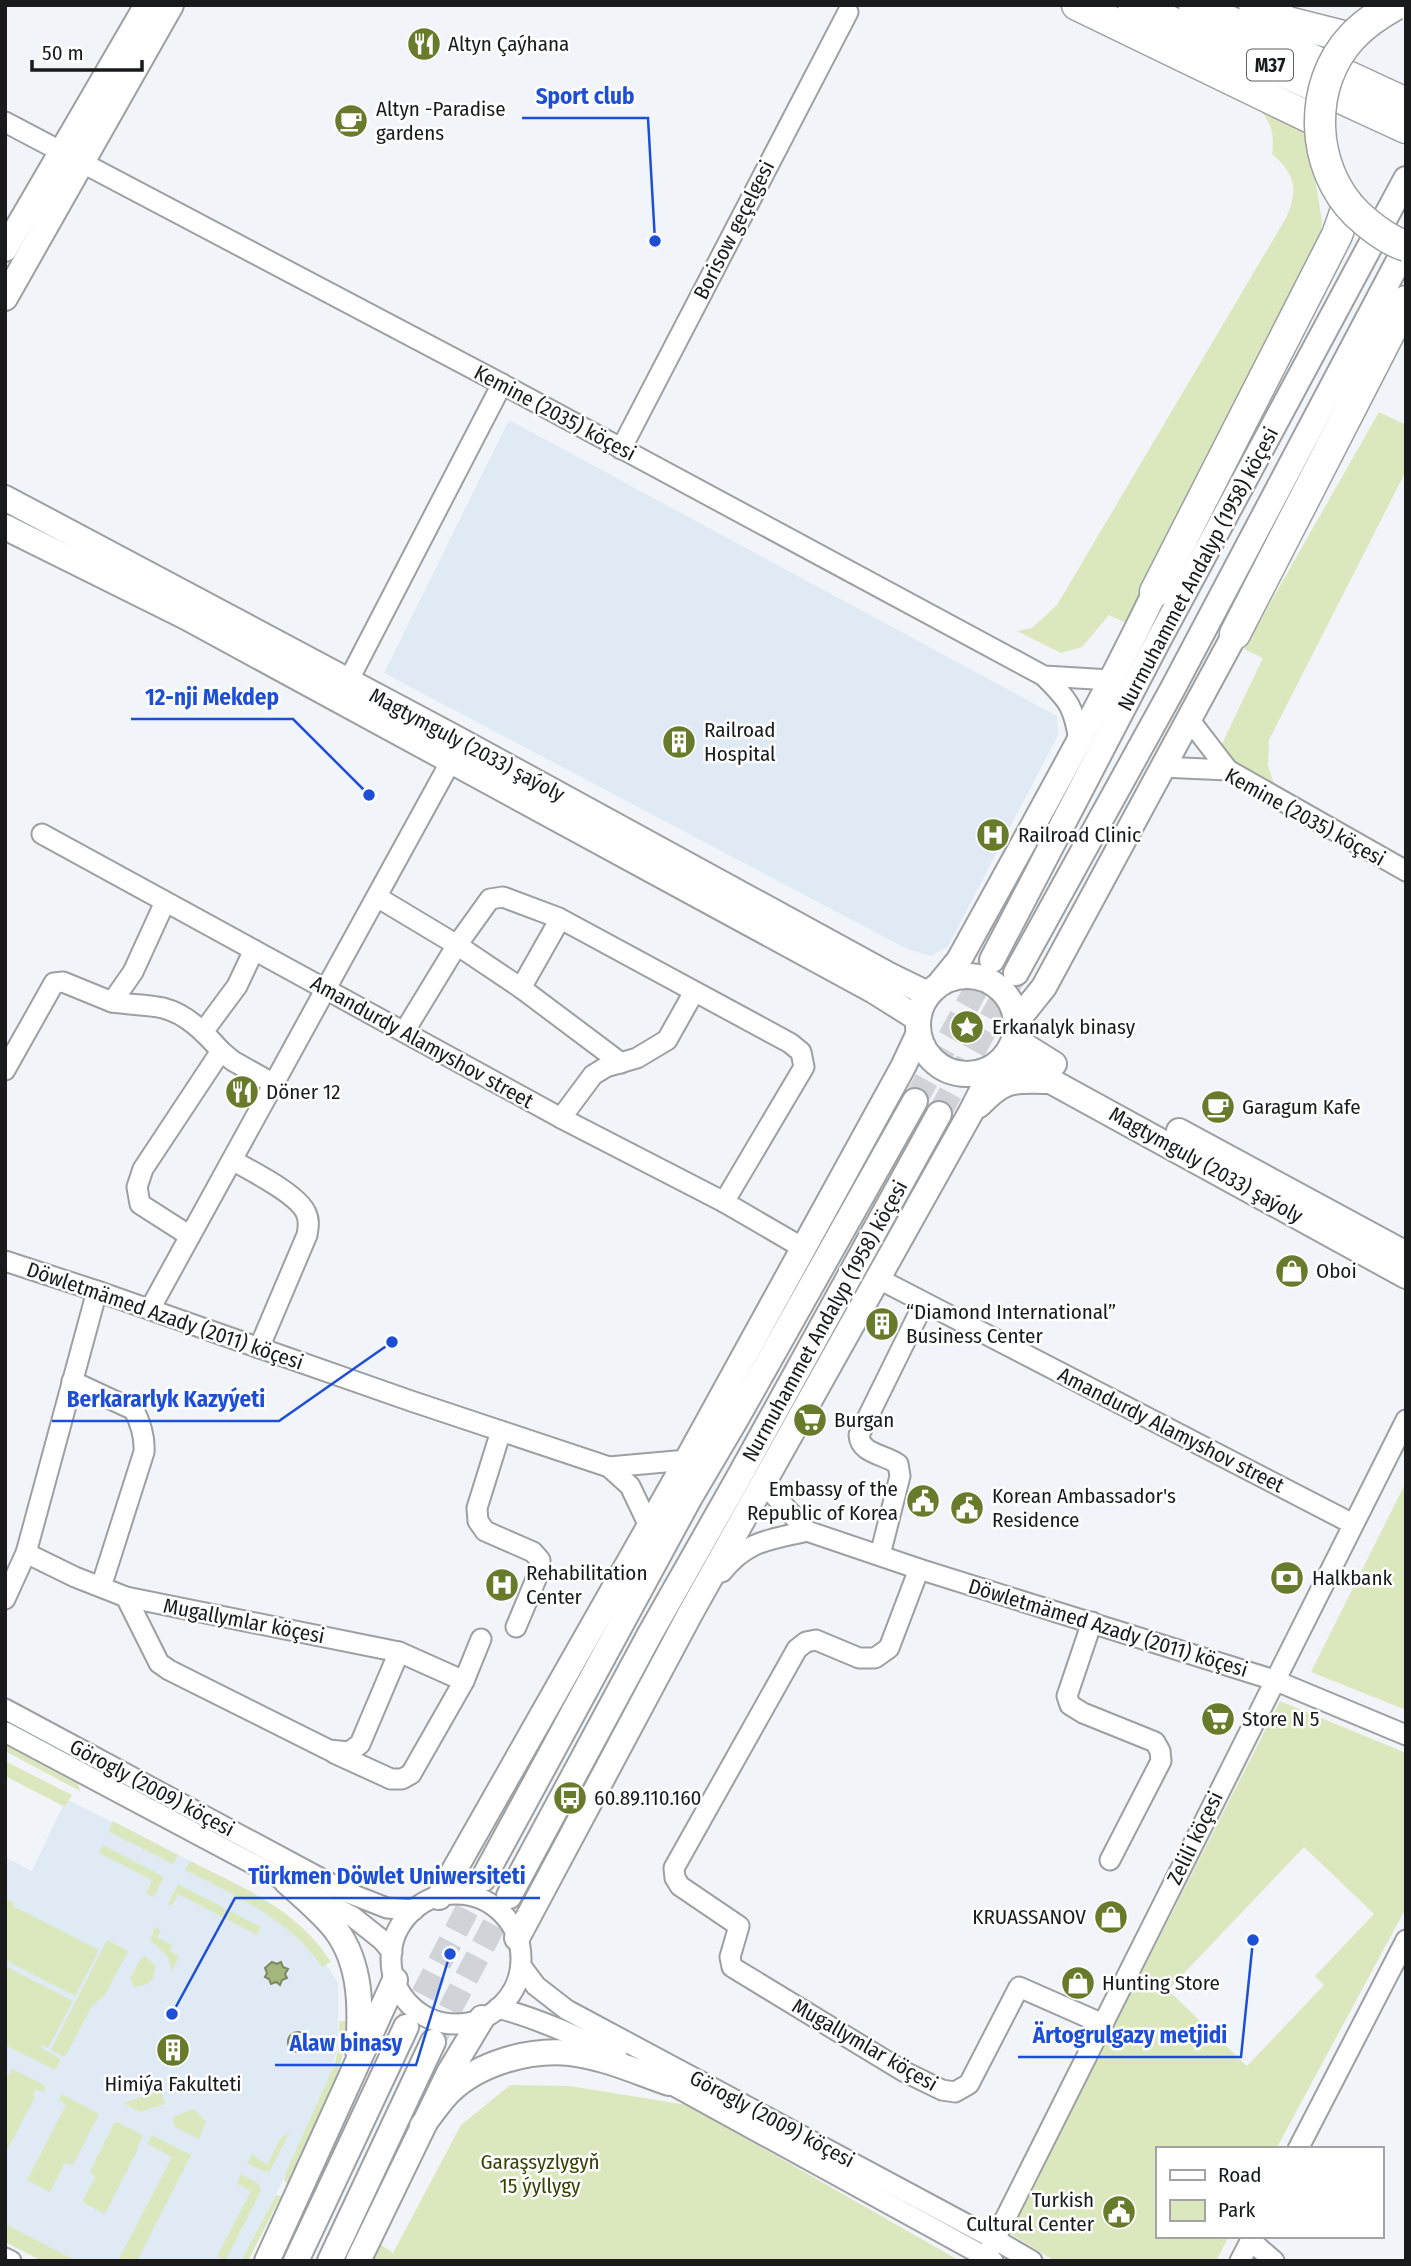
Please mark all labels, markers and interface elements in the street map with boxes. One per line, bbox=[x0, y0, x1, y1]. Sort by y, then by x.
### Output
restaurant icon: Altyn Çaýhana bbox=[405, 25, 443, 63]
scale bar bbox=[32, 28, 142, 72]
place label: Altyn Çaýhana bbox=[448, 31, 569, 57]
text: 50 m bbox=[42, 40, 84, 66]
road number: M37 bbox=[1247, 50, 1293, 80]
callout: Sport club bbox=[522, 74, 648, 118]
text: Sport club bbox=[536, 82, 634, 110]
place label: Altyn -Paradise gardens bbox=[376, 96, 506, 146]
cafe icon: Altyn -Paradise gardens bbox=[332, 102, 370, 140]
street label: Borisow geçelgesi bbox=[688, 156, 780, 304]
street label: Kemine (2035) köçesi bbox=[470, 359, 640, 467]
street label: Nurmuhammet Andalyp (1958) köçesi bbox=[1112, 423, 1284, 715]
callout: 12-nji Mekdep bbox=[131, 675, 293, 719]
street label: Magtymguly (2033) şaýoly bbox=[365, 682, 570, 808]
text: 12-nji Mekdep bbox=[145, 683, 279, 711]
place label: Railroad Hospital bbox=[704, 717, 776, 767]
building icon: Railroad Hospital bbox=[660, 723, 698, 761]
street label: Kemine (2035) köçesi bbox=[1220, 762, 1390, 872]
hospital icon: Railroad Clinic bbox=[974, 816, 1012, 854]
place label: Railroad Clinic bbox=[1018, 822, 1141, 848]
street label: Amandurdy Alamyshov street bbox=[306, 970, 538, 1114]
place icon: Erkanalyk binasy bbox=[948, 1008, 986, 1046]
place label: Erkanalyk binasy bbox=[992, 1014, 1136, 1040]
restaurant icon: Döner 12 bbox=[223, 1073, 261, 1111]
place label: Döner 12 bbox=[266, 1079, 340, 1105]
cafe icon: Garagum Kafe bbox=[1199, 1088, 1237, 1126]
place label: Garagum Kafe bbox=[1242, 1094, 1361, 1120]
street label: Magtymguly (2033) şaýoly bbox=[1105, 1101, 1308, 1229]
street label: Nurmuhammet Andalyp (1958) köçesi bbox=[737, 1176, 913, 1466]
shop icon: Oboi bbox=[1273, 1252, 1311, 1290]
street label: Döwletmämed Azady (2011) köçesi bbox=[23, 1256, 307, 1376]
place label: Oboi bbox=[1316, 1258, 1357, 1284]
place label: “Diamond International” Business Center bbox=[906, 1299, 1116, 1349]
building icon: “Diamond International” Business Center bbox=[863, 1305, 901, 1343]
street label: Amandurdy Alamyshov street bbox=[1053, 1362, 1289, 1499]
callout: Berkararlyk Kazyýeti bbox=[52, 1377, 279, 1421]
text: Berkararlyk Kazyýeti bbox=[67, 1385, 265, 1413]
supermarket icon: Burgan bbox=[791, 1401, 829, 1439]
place label: Burgan bbox=[834, 1407, 894, 1433]
place label: Embassy of the Republic of Korea bbox=[747, 1476, 898, 1526]
public building icon: Embassy of the Republic of Korea bbox=[904, 1482, 942, 1520]
place label: Korean Ambassador's Residence bbox=[992, 1483, 1176, 1533]
public building icon: Korean Ambassador's Residence bbox=[948, 1489, 986, 1527]
bank icon: Halkbank bbox=[1268, 1559, 1306, 1597]
place label: Rehabilitation Center bbox=[526, 1560, 647, 1610]
place label: Halkbank bbox=[1312, 1565, 1392, 1591]
hospital icon: Rehabilitation Center bbox=[483, 1566, 521, 1604]
street label: Döwletmämed Azady (2011) köçesi bbox=[965, 1573, 1251, 1683]
street label: Mugallymlar köçesi bbox=[161, 1593, 327, 1649]
supermarket icon: Store N 5 bbox=[1199, 1700, 1237, 1738]
place label: Store N 5 bbox=[1242, 1706, 1319, 1732]
street label: Görogly (2009) köçesi bbox=[65, 1734, 239, 1842]
bus stop icon: 60.89.110.160 bbox=[551, 1779, 589, 1817]
place label: 60.89.110.160 bbox=[594, 1785, 702, 1811]
street label: Zelili köçesi bbox=[1161, 1787, 1229, 1889]
callout: Türkmen Döwlet Uniwersiteti bbox=[235, 1854, 540, 1898]
text: Türkmen Döwlet Uniwersiteti bbox=[248, 1862, 526, 1890]
shop icon: KRUASSANOV bbox=[1092, 1898, 1130, 1936]
place label: KRUASSANOV bbox=[972, 1904, 1086, 1930]
shop icon: Hunting Store bbox=[1059, 1964, 1097, 2002]
place label: Hunting Store bbox=[1102, 1970, 1220, 1996]
street label: Mugallymlar köçesi bbox=[788, 1993, 942, 2097]
callout: Ärtogrulgazy metjidi bbox=[1018, 2013, 1241, 2057]
callout: Alaw binasy bbox=[275, 2021, 416, 2065]
text: Ärtogrulgazy metjidi bbox=[1032, 2021, 1227, 2049]
text: Alaw binasy bbox=[288, 2029, 404, 2057]
building icon: Himiýa Fakulteti bbox=[154, 2031, 192, 2069]
street label: Görogly (2009) köçesi bbox=[685, 2065, 859, 2173]
place label: Himiýa Fakulteti bbox=[104, 2071, 242, 2097]
legend bbox=[1156, 2147, 1383, 2238]
park label: Garaşsyzlygyň 15 ýyllygy bbox=[480, 2149, 600, 2199]
text: Road bbox=[1218, 2162, 1262, 2188]
place label: Turkish Cultural Center bbox=[966, 2187, 1095, 2237]
public building icon: Turkish Cultural Center bbox=[1100, 2193, 1138, 2231]
text: Park bbox=[1218, 2197, 1256, 2223]

